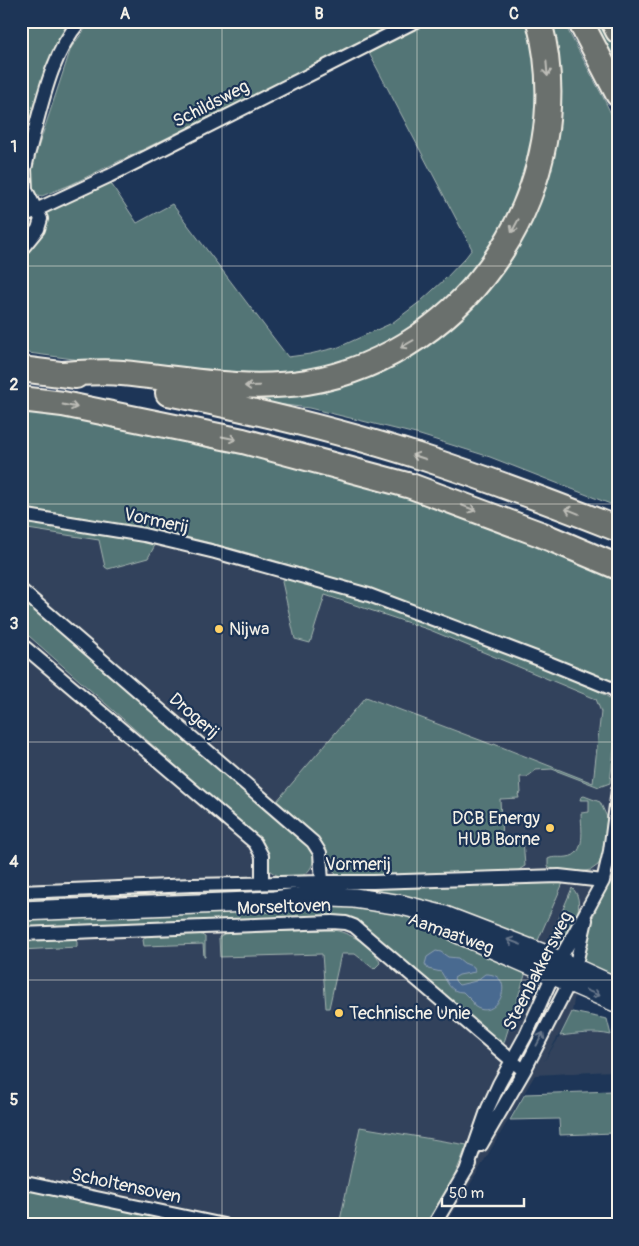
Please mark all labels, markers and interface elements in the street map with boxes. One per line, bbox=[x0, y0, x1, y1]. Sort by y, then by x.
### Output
text: A bbox=[120, 4, 131, 24]
text: B bbox=[314, 4, 324, 24]
text: C bbox=[509, 4, 519, 24]
one-way arrow bbox=[542, 61, 552, 77]
street label: Schildsweg bbox=[169, 75, 253, 133]
text: 1 bbox=[11, 137, 17, 157]
one-way arrow bbox=[510, 219, 520, 233]
one-way arrow bbox=[399, 339, 414, 349]
text: 2 bbox=[10, 375, 19, 395]
one-way arrow bbox=[244, 381, 260, 391]
one-way arrow bbox=[61, 401, 77, 411]
one-way arrow bbox=[220, 434, 236, 443]
one-way arrow bbox=[412, 451, 428, 461]
street label: Vormerij bbox=[121, 503, 191, 539]
one-way arrow bbox=[461, 504, 476, 513]
one-way arrow bbox=[565, 506, 581, 515]
text: 3 bbox=[10, 614, 19, 634]
place label: Nijwa bbox=[229, 618, 269, 641]
marker: Nijwa bbox=[213, 623, 225, 635]
street label: Drogerij bbox=[164, 688, 224, 744]
place label: DCB Energy HUB Borne bbox=[452, 807, 540, 851]
marker: DCB Energy HUB Borne bbox=[544, 822, 556, 834]
text: 4 bbox=[9, 852, 19, 872]
street label: Vormerij bbox=[325, 853, 391, 876]
street label: Morseltoven bbox=[237, 894, 331, 920]
street label: Steenbakkersweg bbox=[498, 907, 578, 1035]
street label: Aamaatweg bbox=[405, 908, 497, 960]
one-way arrow bbox=[507, 937, 522, 947]
one-way arrow bbox=[585, 988, 600, 998]
place label: Technische Unie bbox=[349, 1002, 470, 1025]
marker: Technische Unie bbox=[333, 1007, 345, 1019]
one-way arrow bbox=[536, 1032, 545, 1047]
text: 5 bbox=[10, 1090, 19, 1110]
street label: Scholtensoven bbox=[69, 1163, 183, 1209]
scale bar bbox=[442, 1176, 524, 1208]
text: 50 m bbox=[449, 1184, 484, 1203]

